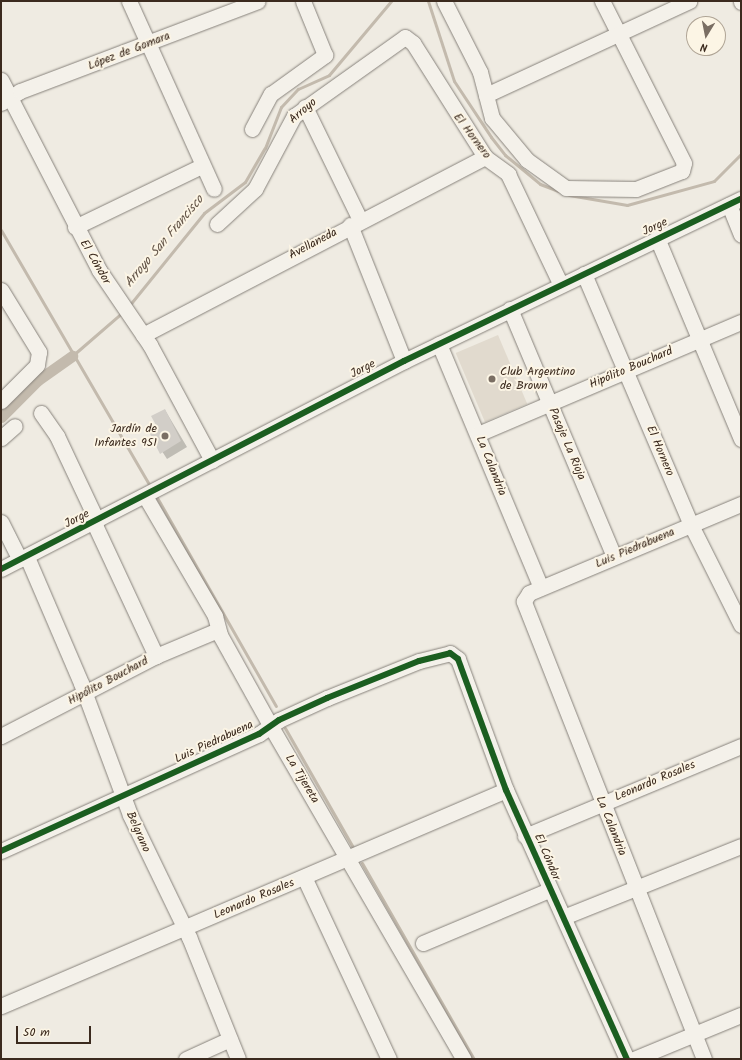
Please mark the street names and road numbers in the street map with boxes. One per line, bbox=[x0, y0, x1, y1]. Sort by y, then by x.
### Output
street label: López de Gomara bbox=[86, 29, 172, 73]
street label: Arroyo bbox=[286, 95, 320, 127]
street label: El Hornero bbox=[450, 110, 494, 162]
street label: Jorge bbox=[640, 215, 670, 239]
street label: Avellaneda bbox=[286, 225, 340, 263]
street label: El Cóndor bbox=[76, 237, 114, 287]
street label: Hipólito Bouchard bbox=[587, 344, 675, 392]
street label: Jorge bbox=[348, 357, 378, 381]
street label: Pasaje La Rioja bbox=[545, 406, 589, 482]
street label: El Hornero bbox=[643, 424, 677, 478]
street label: La Calandria bbox=[472, 434, 510, 498]
street label: Jorge bbox=[62, 507, 92, 531]
street label: Luis Piedrabuena bbox=[593, 525, 677, 571]
street label: Hipólito Bouchard bbox=[65, 654, 151, 708]
street label: Luis Piedrabuena bbox=[172, 718, 256, 766]
street label: La Tijereta bbox=[282, 752, 322, 806]
street label: Leonardo Rosales bbox=[612, 758, 698, 804]
street label: La Calandria bbox=[592, 794, 630, 858]
street label: Belgrano bbox=[123, 809, 153, 855]
street label: El Cóndor bbox=[531, 832, 563, 882]
street label: Leonardo Rosales bbox=[211, 876, 297, 922]

